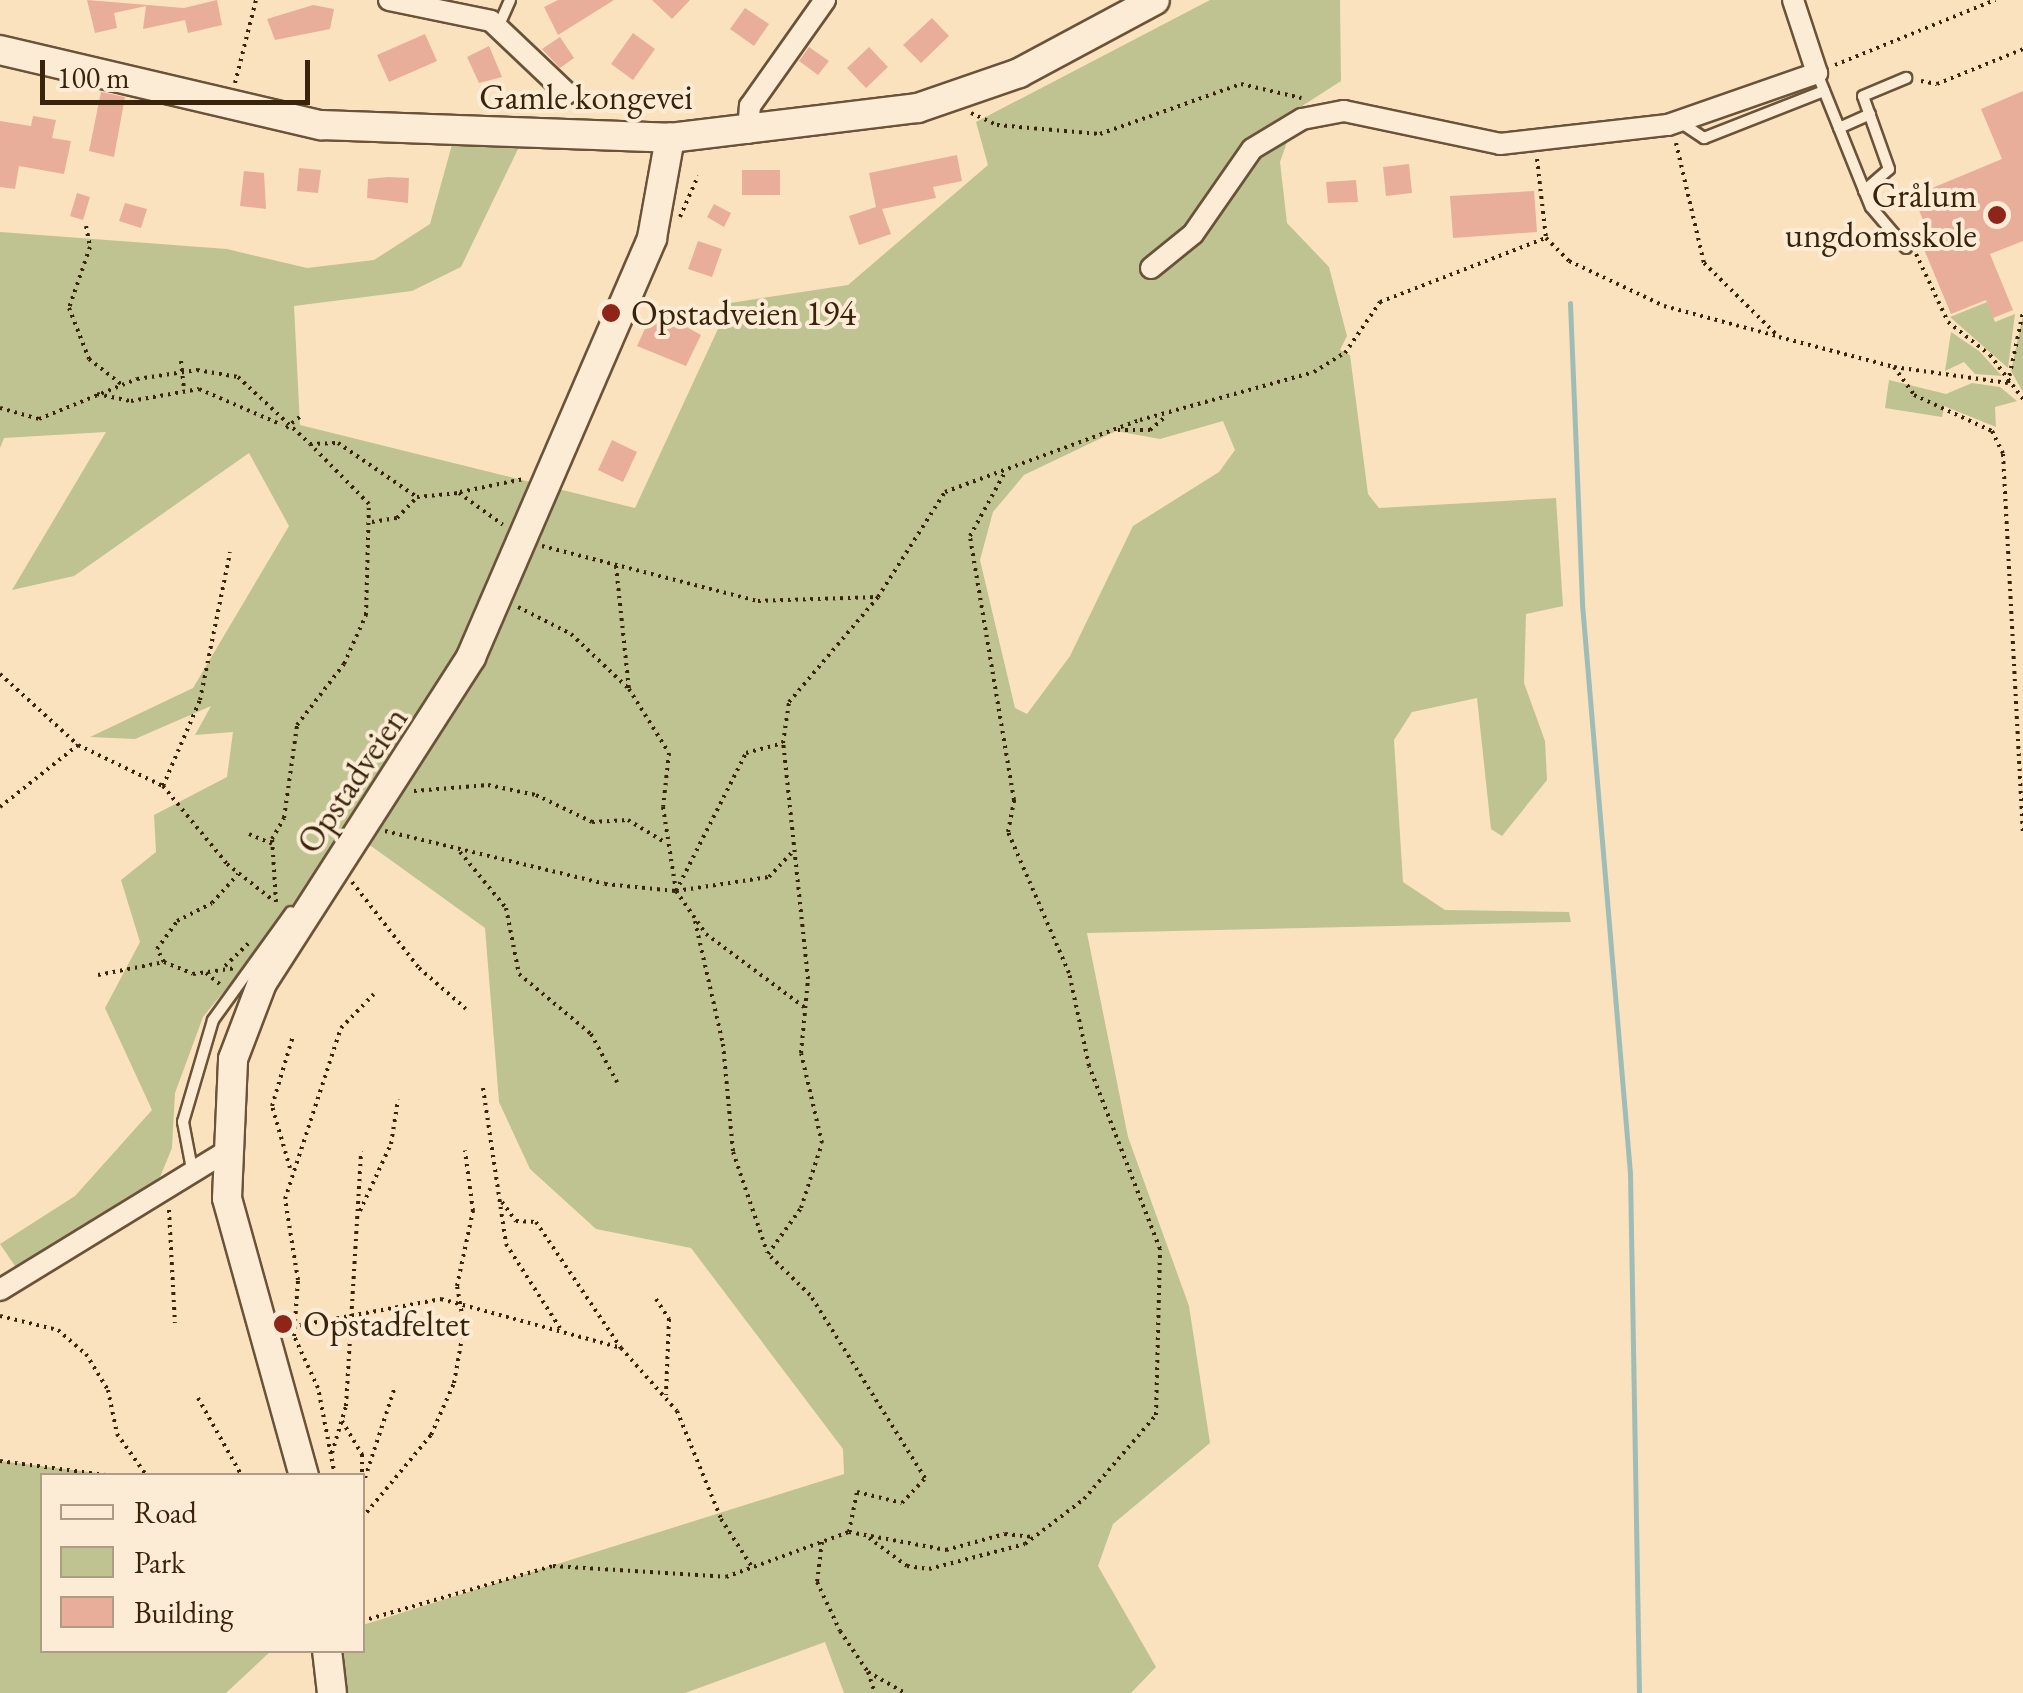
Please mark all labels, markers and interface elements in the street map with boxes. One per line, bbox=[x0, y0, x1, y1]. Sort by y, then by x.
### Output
scale bar bbox=[45, 40, 315, 102]
text: 100 m bbox=[57, 58, 130, 97]
street label: Gamle kongevei bbox=[479, 76, 693, 118]
place label: Grålum ungdomsskole bbox=[1785, 174, 1977, 256]
marker: Grålum ungdomsskole bbox=[1986, 204, 2008, 226]
place label: Opstadveien 194 bbox=[631, 292, 856, 334]
marker: Opstadveien 194 bbox=[600, 302, 622, 324]
street label: Opstadveien bbox=[288, 699, 416, 861]
place label: Opstadfeltet bbox=[303, 1303, 470, 1345]
marker: Opstadfeltet bbox=[272, 1313, 294, 1335]
legend bbox=[40, 1473, 365, 1653]
text: Road bbox=[134, 1493, 197, 1532]
text: Park bbox=[134, 1543, 185, 1582]
text: Building bbox=[134, 1593, 233, 1632]

